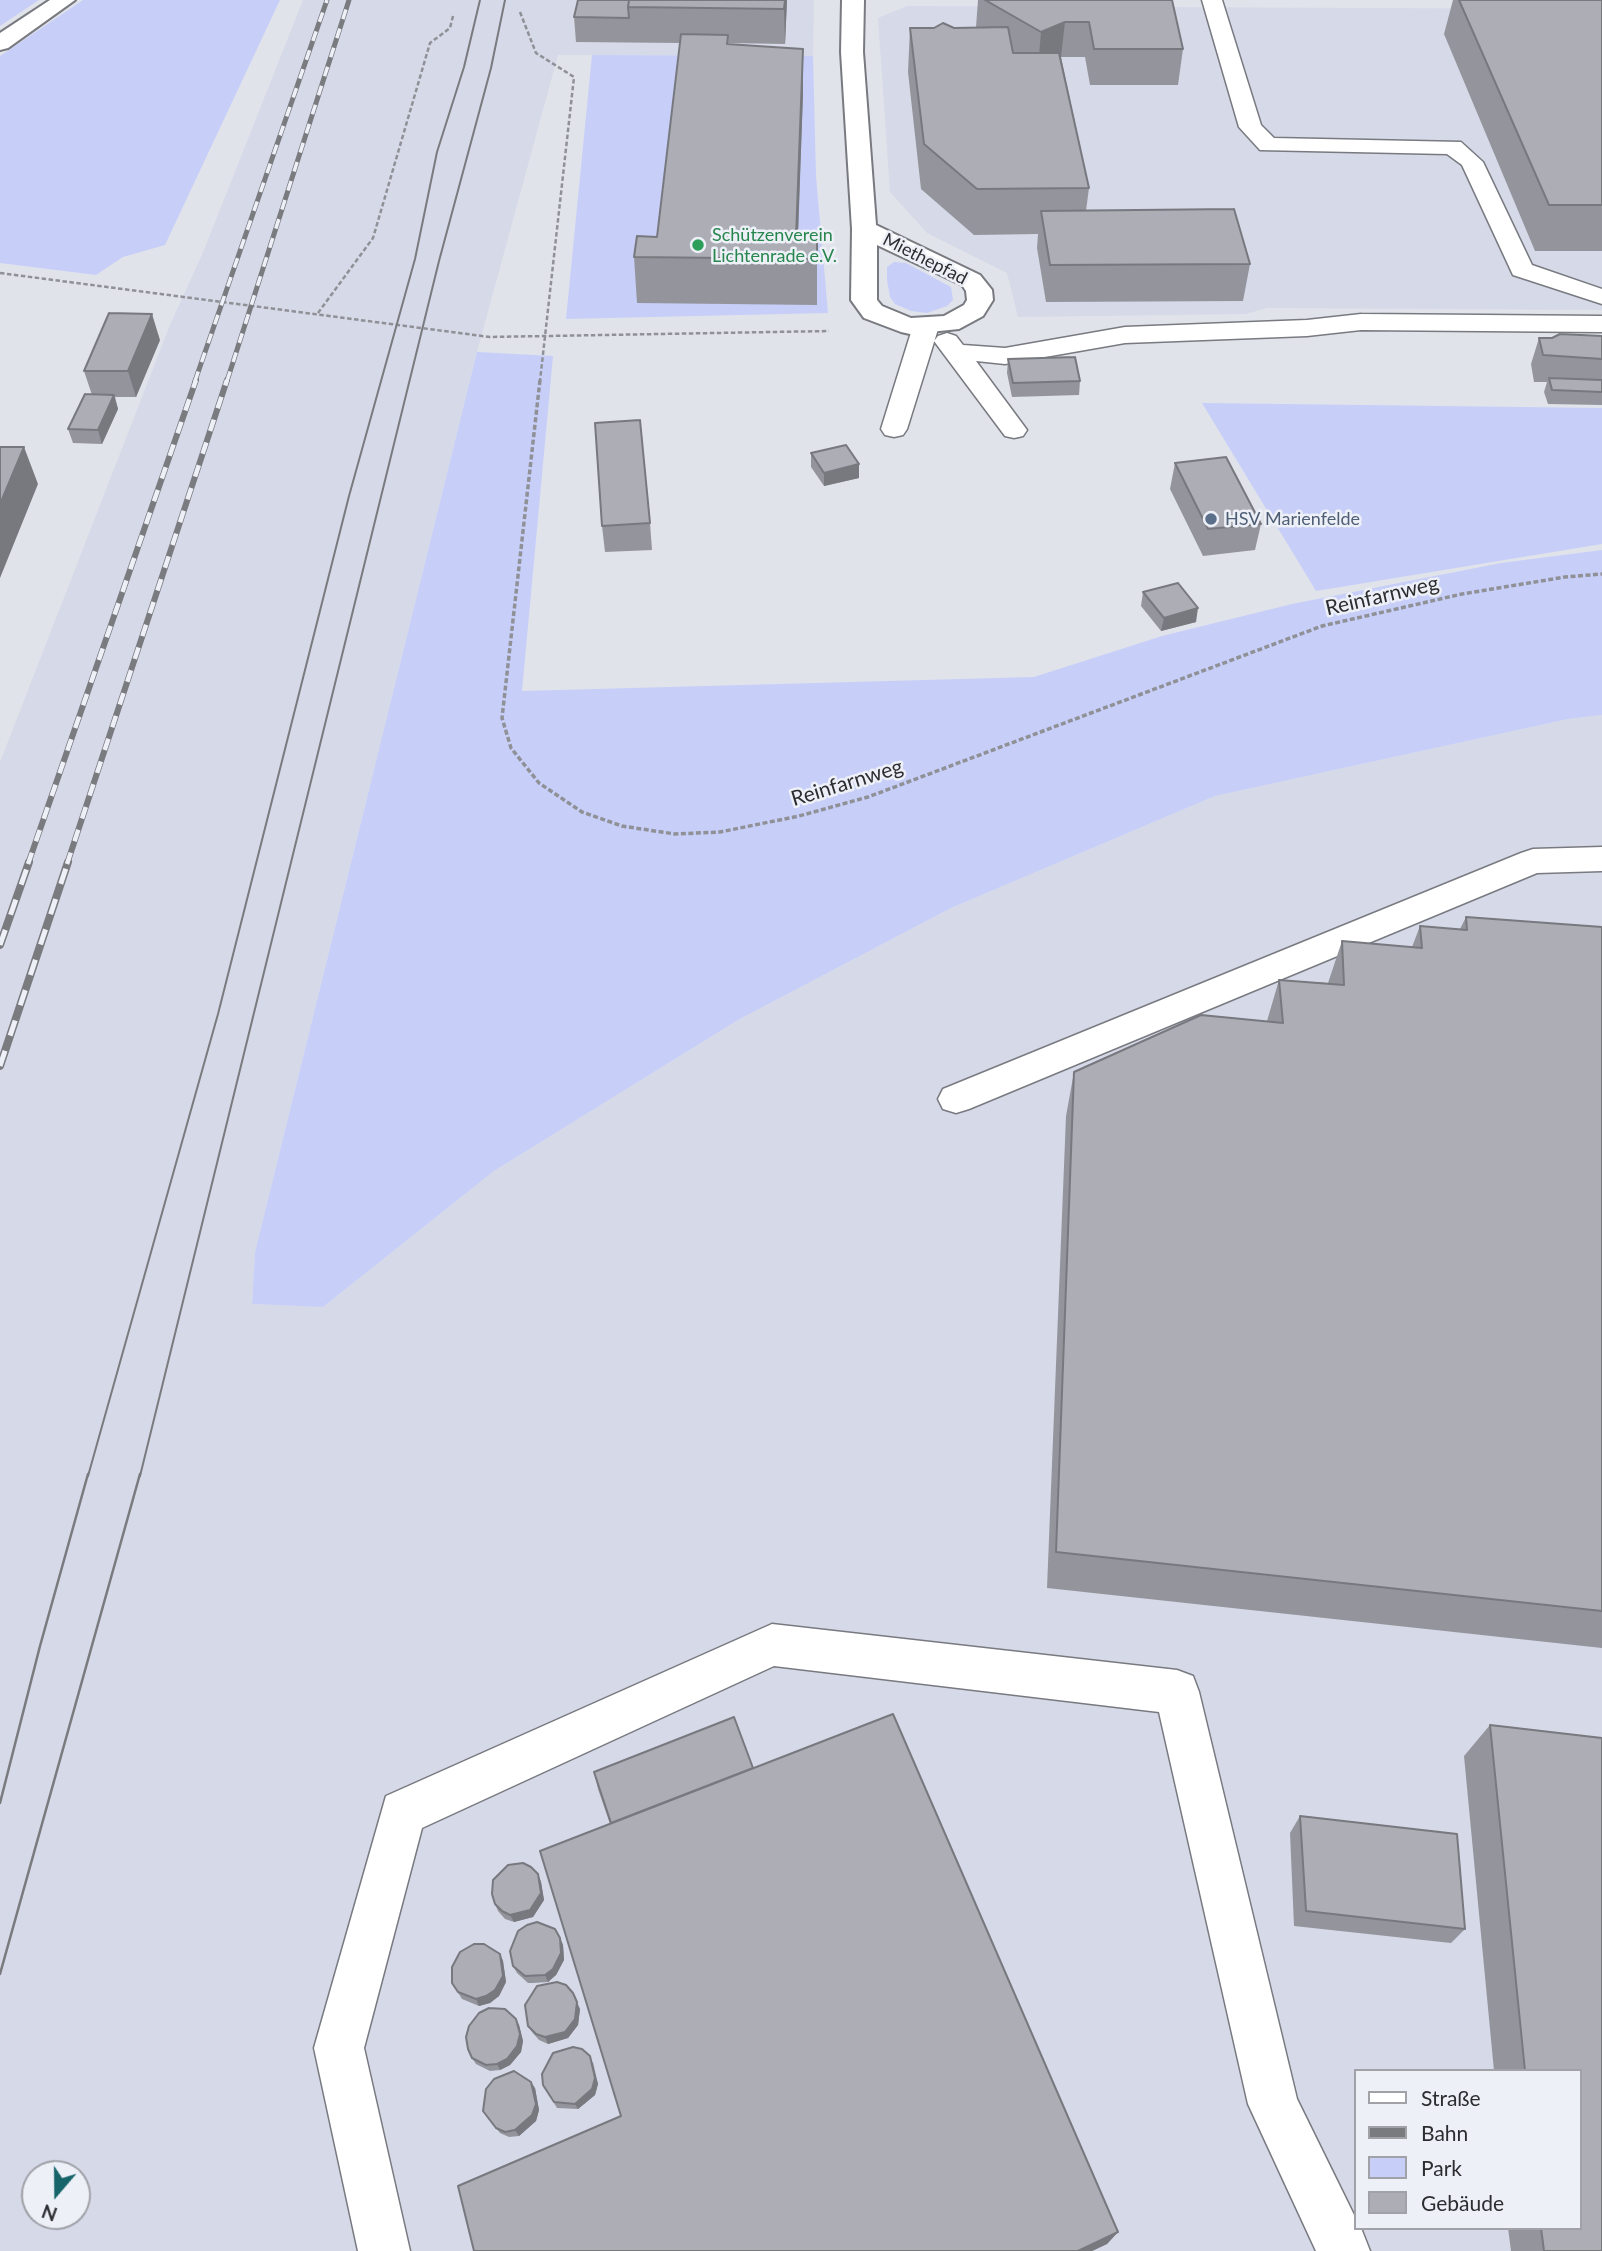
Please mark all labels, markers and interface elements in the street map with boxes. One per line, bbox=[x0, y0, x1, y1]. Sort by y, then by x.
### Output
place label: Schützenverein Lichtenrade e.V. bbox=[712, 224, 837, 266]
street label: Miethepfad bbox=[879, 229, 971, 289]
marker: Schützenverein Lichtenrade e.V. bbox=[690, 237, 706, 253]
place label: HSV Marienfelde bbox=[1225, 508, 1360, 530]
marker: HSV Marienfelde bbox=[1203, 511, 1219, 527]
street label: Reinfarnweg bbox=[1323, 571, 1441, 621]
street label: Reinfarnweg bbox=[788, 754, 906, 812]
legend bbox=[1354, 2069, 1581, 2230]
text: Straße bbox=[1421, 2085, 1481, 2110]
text: Bahn bbox=[1421, 2120, 1468, 2145]
text: Park bbox=[1421, 2155, 1462, 2180]
north arrow bbox=[21, 2160, 91, 2230]
text: Gebäude bbox=[1421, 2190, 1504, 2215]
text: N bbox=[39, 2200, 60, 2227]

